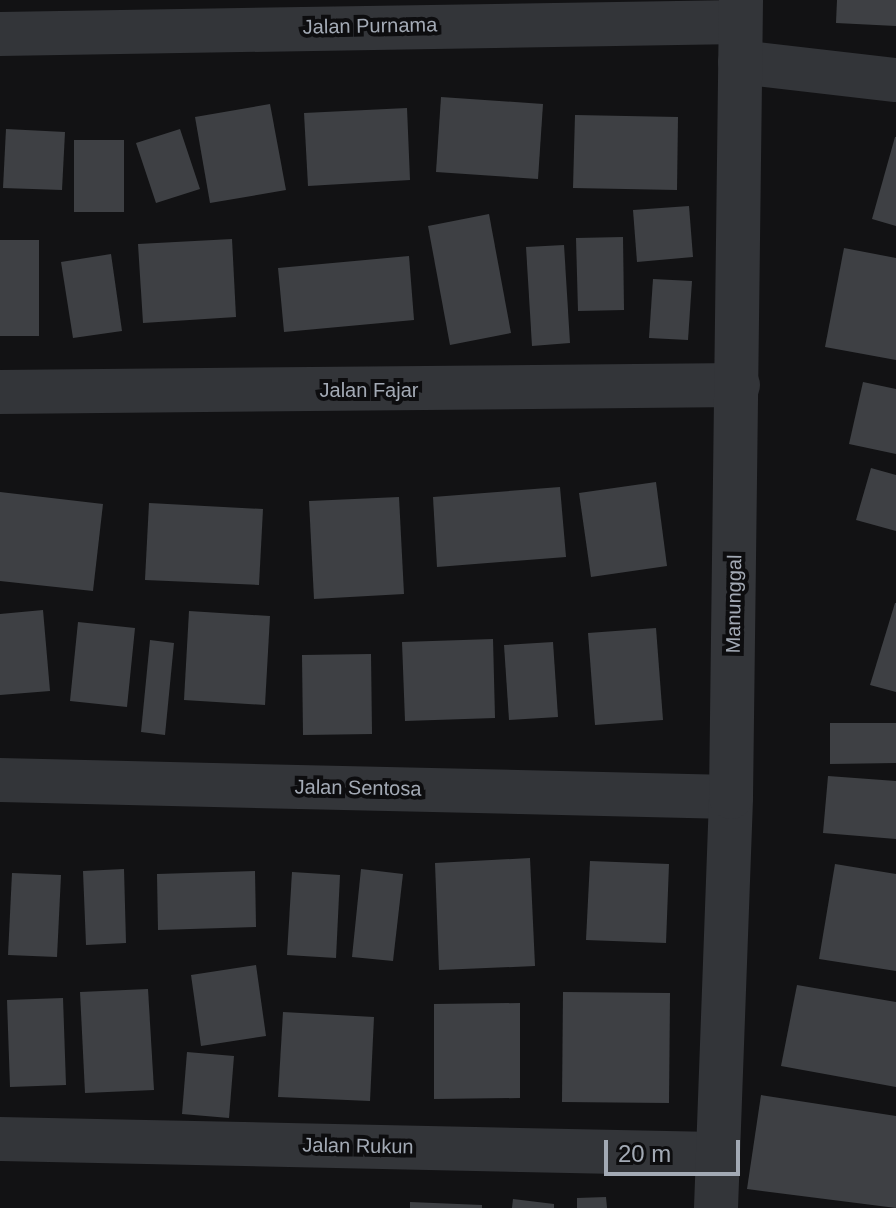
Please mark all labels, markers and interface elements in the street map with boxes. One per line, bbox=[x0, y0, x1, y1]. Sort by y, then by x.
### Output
street label: Jalan Purnama bbox=[303, 13, 437, 39]
street label: Jalan Fajar bbox=[320, 378, 418, 402]
street label: Manunggal bbox=[721, 554, 747, 654]
street label: Jalan Sentosa bbox=[294, 775, 422, 801]
scale bar bbox=[608, 1124, 744, 1174]
street label: Jalan Rukun bbox=[302, 1133, 414, 1159]
text: 20 m bbox=[618, 1140, 671, 1167]

